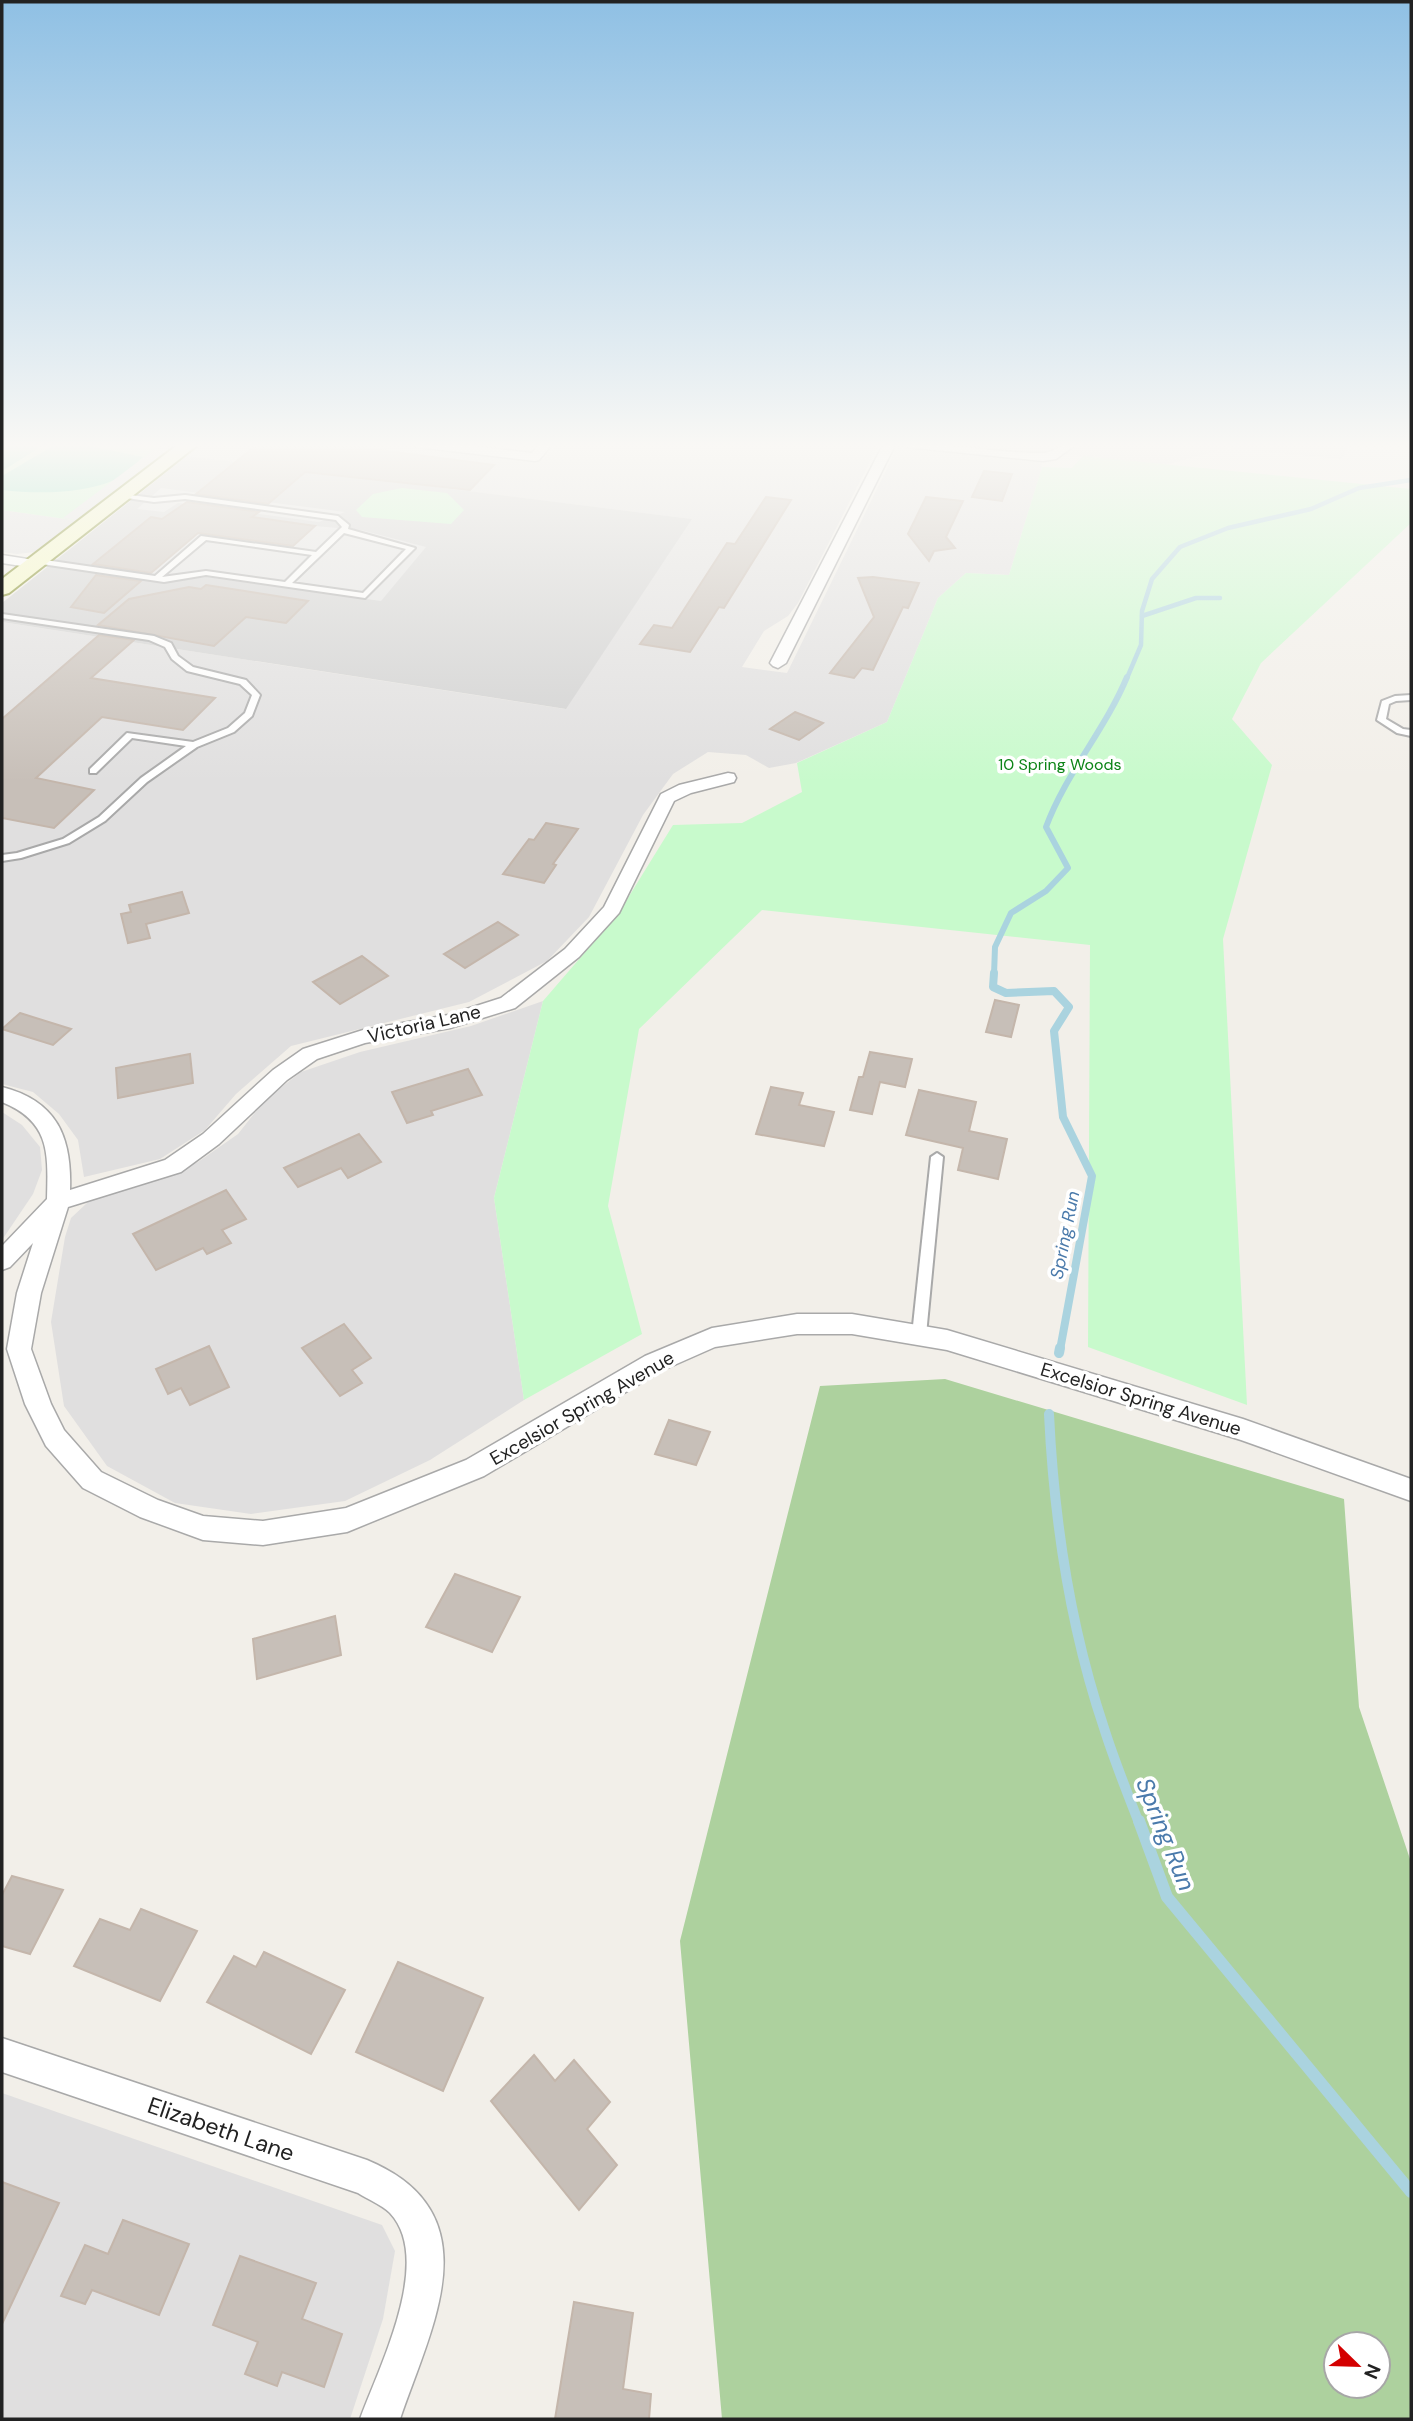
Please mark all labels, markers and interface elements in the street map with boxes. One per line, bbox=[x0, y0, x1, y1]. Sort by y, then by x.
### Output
park label: 10 Spring Woods bbox=[998, 754, 1122, 775]
street label: Victoria Lane bbox=[365, 999, 483, 1049]
water label: Spring Run bbox=[1045, 1189, 1085, 1281]
street label: Excelsior Spring Avenue bbox=[485, 1345, 679, 1471]
street label: Excelsior Spring Avenue bbox=[1038, 1357, 1244, 1441]
water label: Spring Run bbox=[1129, 1773, 1203, 1895]
street label: Elizabeth Lane bbox=[144, 2090, 298, 2168]
north arrow bbox=[1322, 2330, 1392, 2400]
text: N bbox=[1358, 2360, 1386, 2383]

